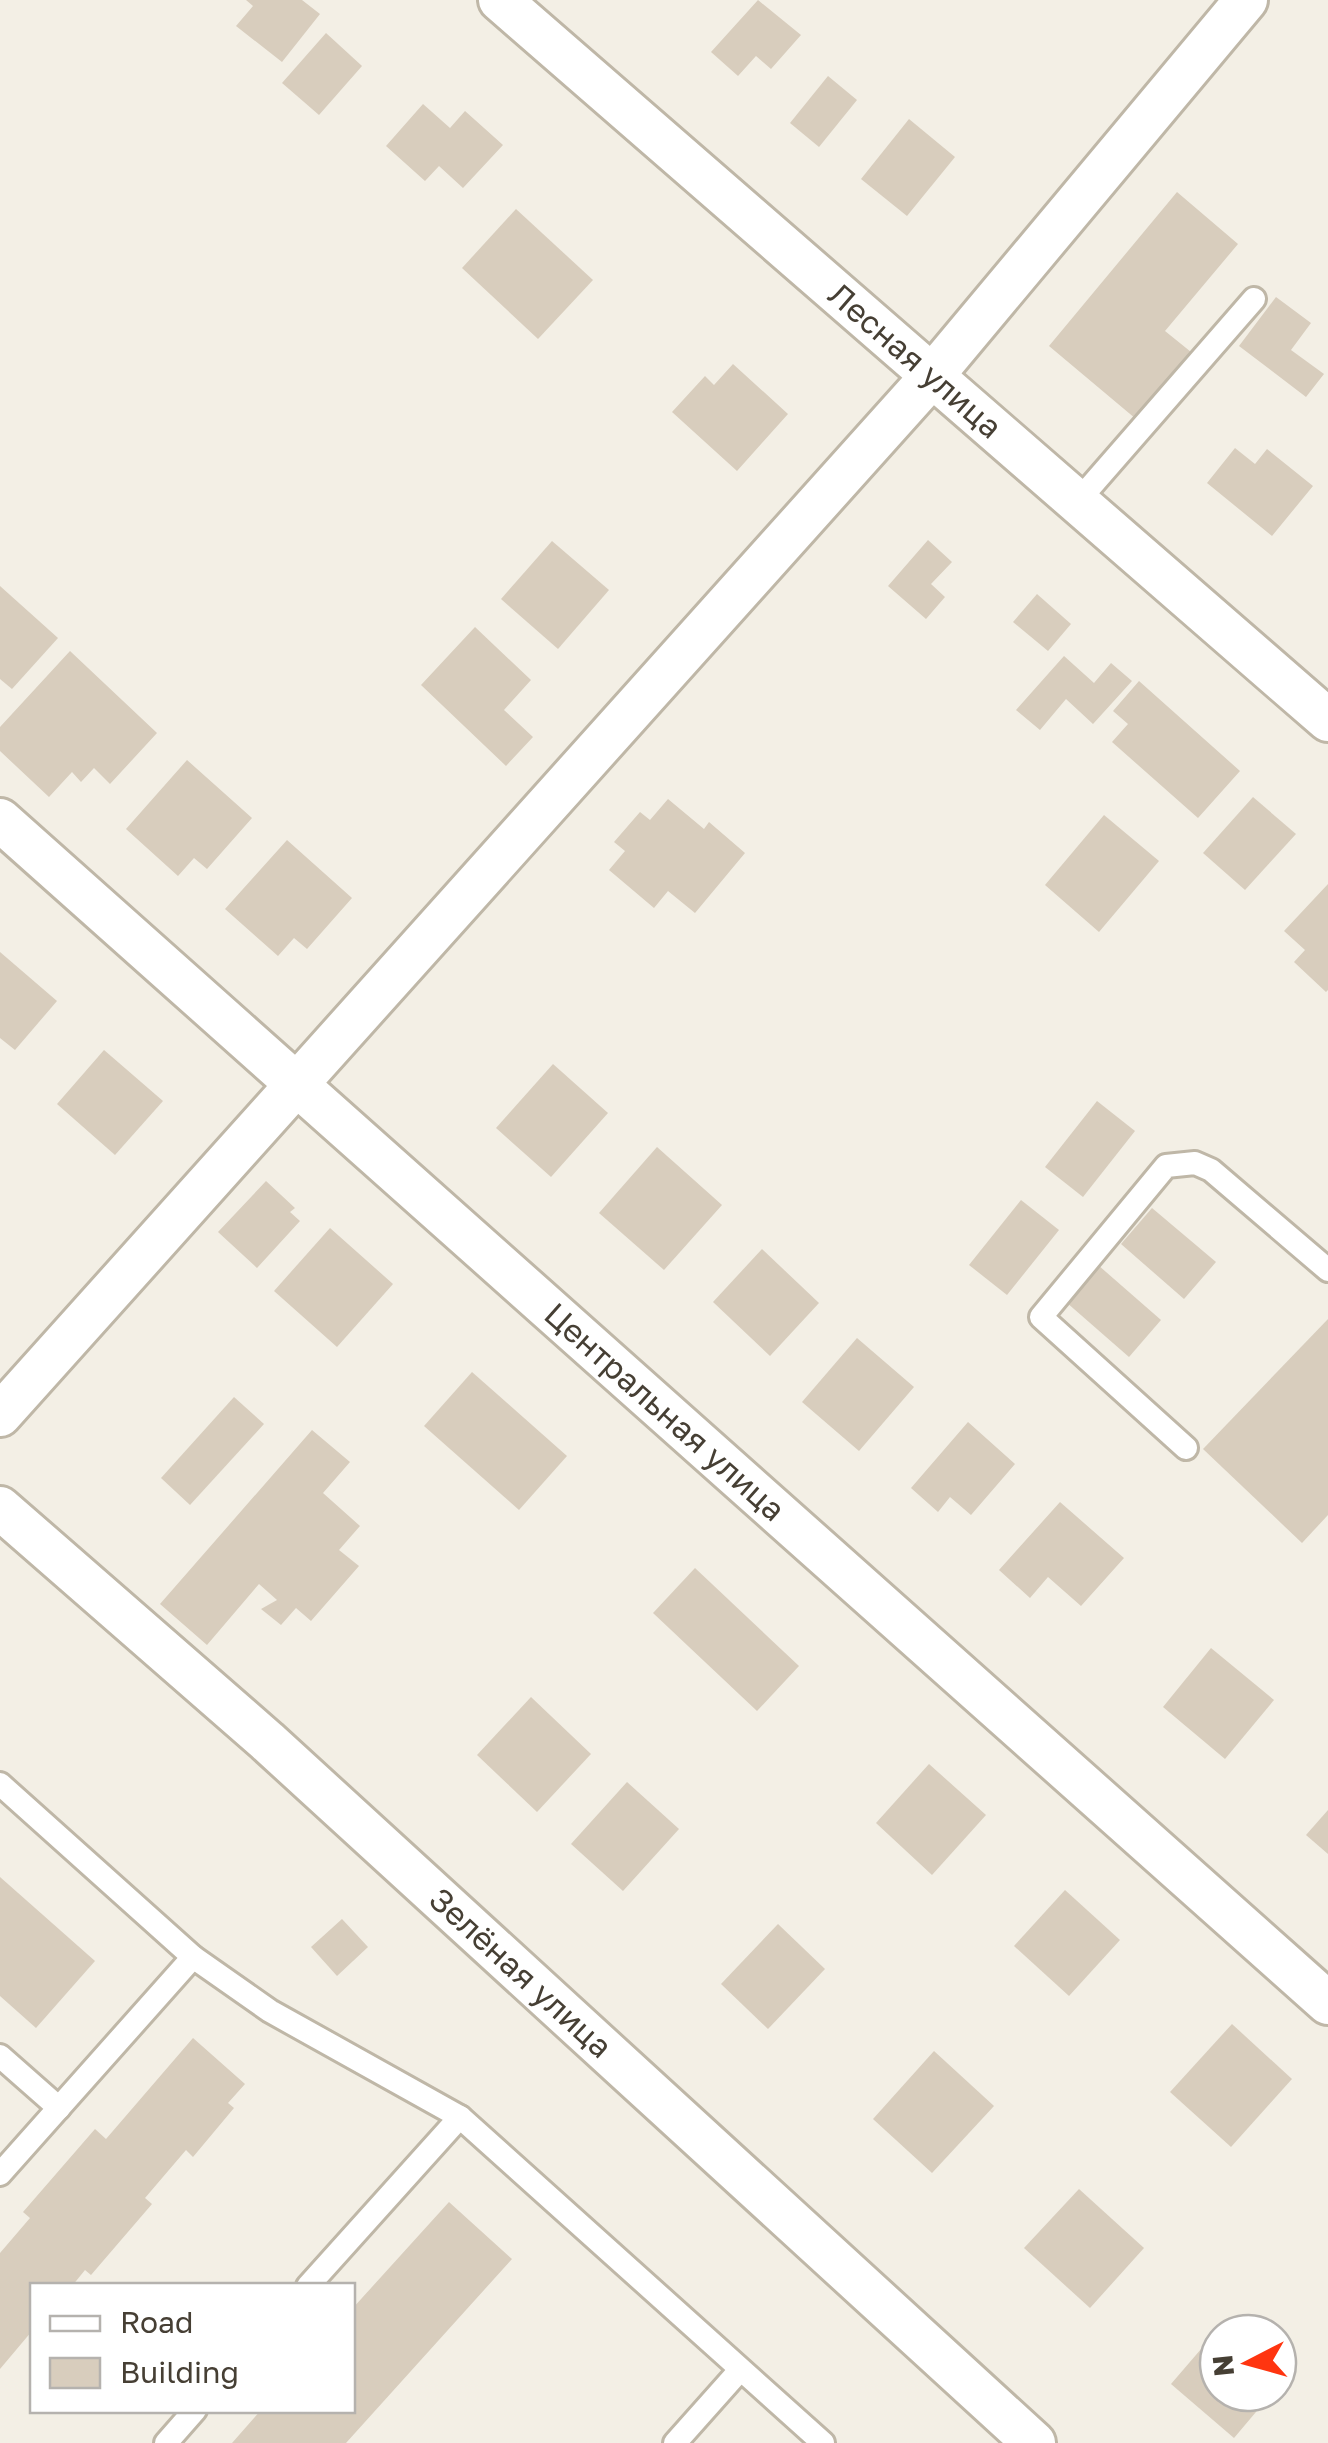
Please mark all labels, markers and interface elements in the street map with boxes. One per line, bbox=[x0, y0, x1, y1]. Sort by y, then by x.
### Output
street label: Лесная улица bbox=[821, 275, 1010, 446]
street label: Центральная улица bbox=[537, 1294, 793, 1528]
street label: Зелёная улица bbox=[422, 1879, 620, 2065]
legend bbox=[30, 2283, 355, 2413]
text: Road bbox=[120, 2304, 194, 2340]
north arrow bbox=[1198, 2313, 1298, 2413]
text: N bbox=[1205, 2353, 1240, 2378]
text: Building bbox=[120, 2354, 239, 2390]

